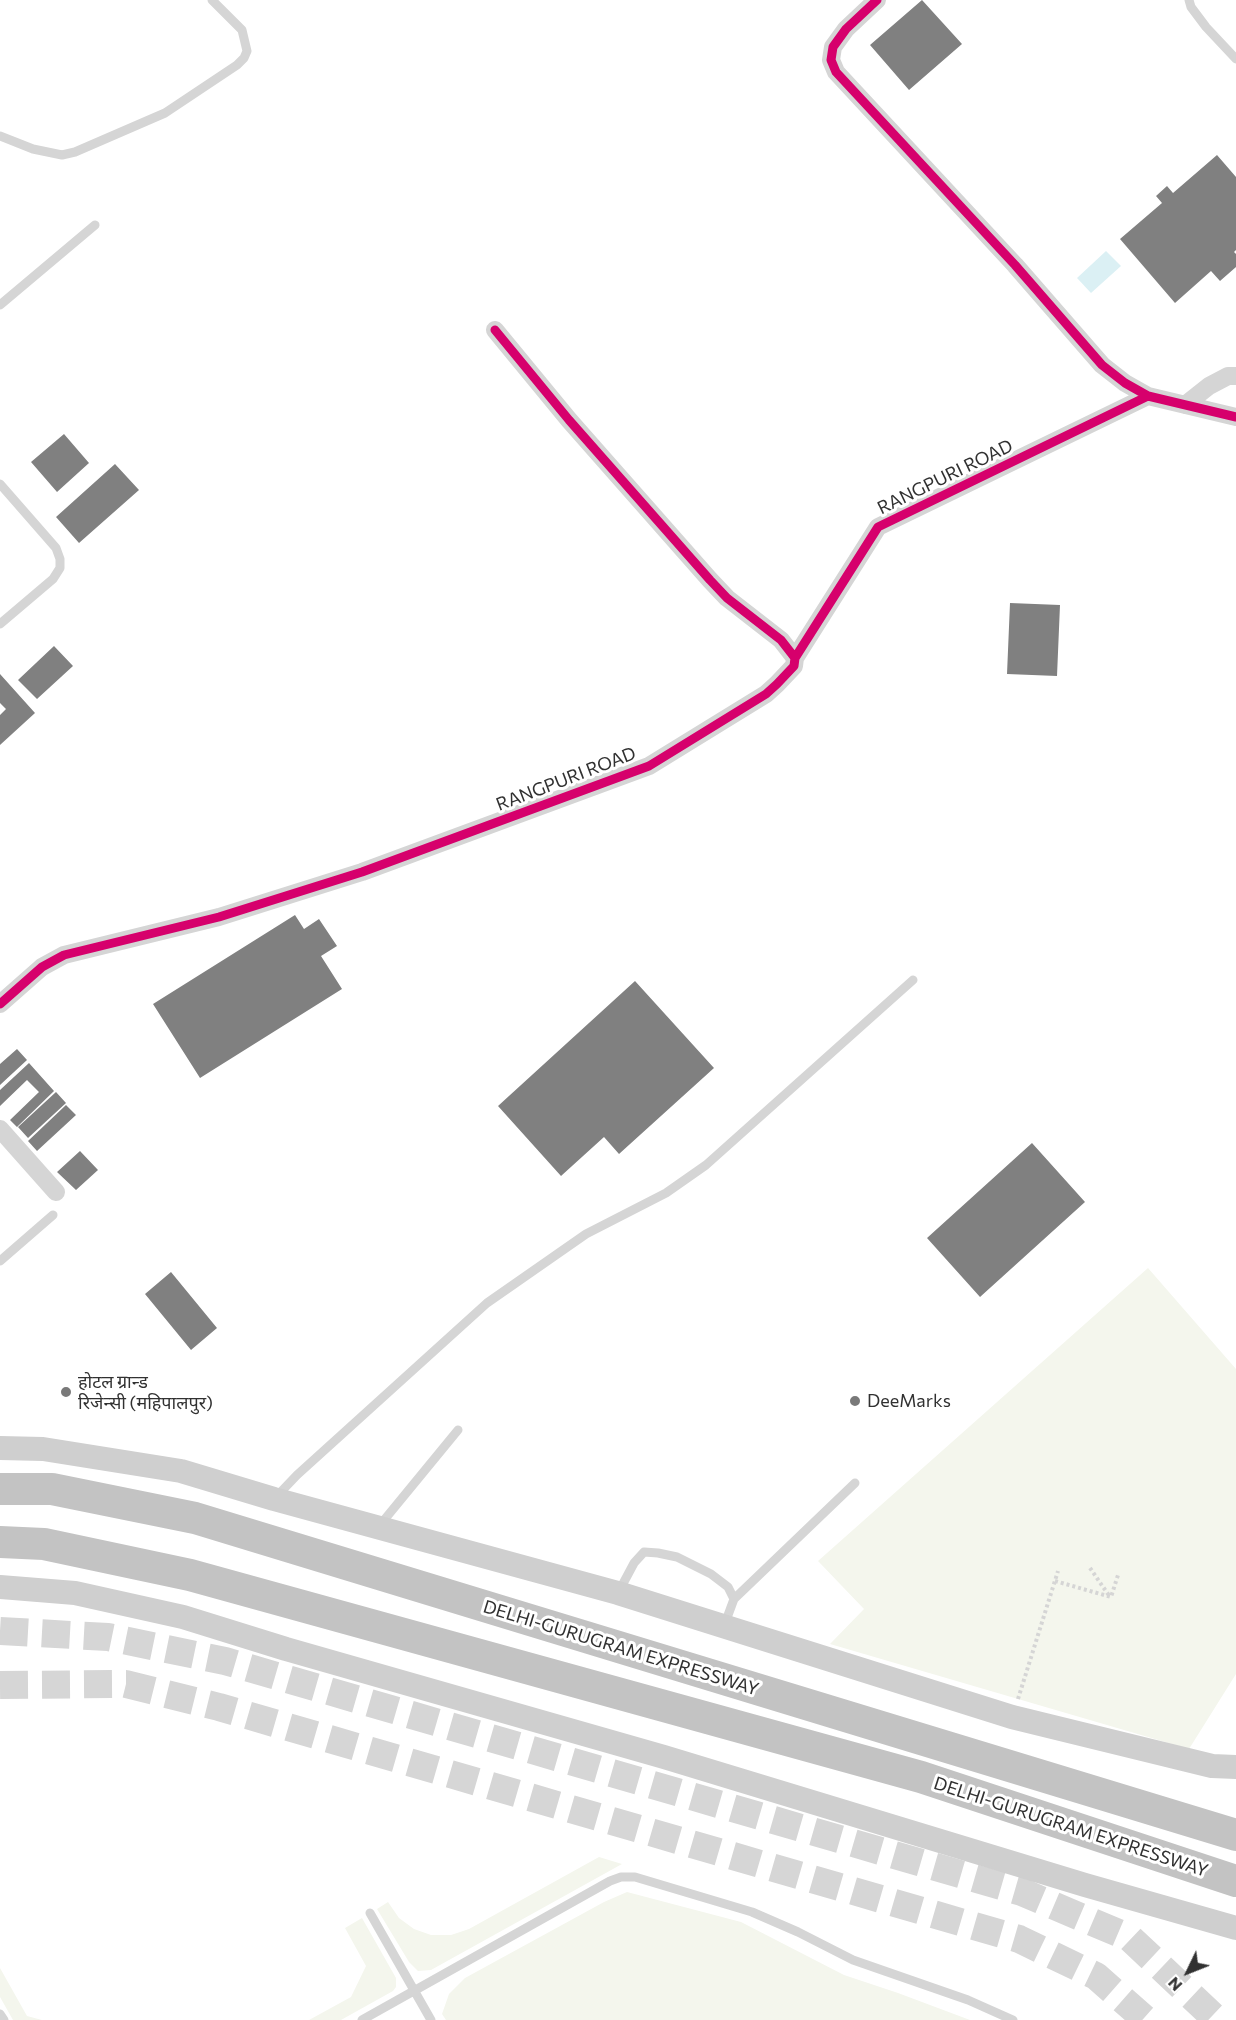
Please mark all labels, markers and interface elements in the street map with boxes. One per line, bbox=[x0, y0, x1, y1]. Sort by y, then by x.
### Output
street label: RANGPURI ROAD bbox=[874, 435, 1016, 519]
street label: RANGPURI ROAD bbox=[493, 742, 639, 816]
place label: होटल ग्रान्ड रिजेन्सी (महिपालपुर) bbox=[78, 1371, 213, 1414]
marker: होटल ग्रान्ड रिजेन्सी (महिपालपुर) bbox=[59, 1385, 73, 1399]
place label: DeeMarks bbox=[867, 1390, 951, 1412]
marker: DeeMarks bbox=[848, 1394, 862, 1408]
street label: DELHI-GURUGRAM EXPRESSWAY bbox=[481, 1596, 761, 1700]
street label: DELHI-GURUGRAM EXPRESSWAY bbox=[931, 1772, 1211, 1882]
north arrow bbox=[1158, 1942, 1218, 2002]
text: N bbox=[1163, 1974, 1186, 1995]

